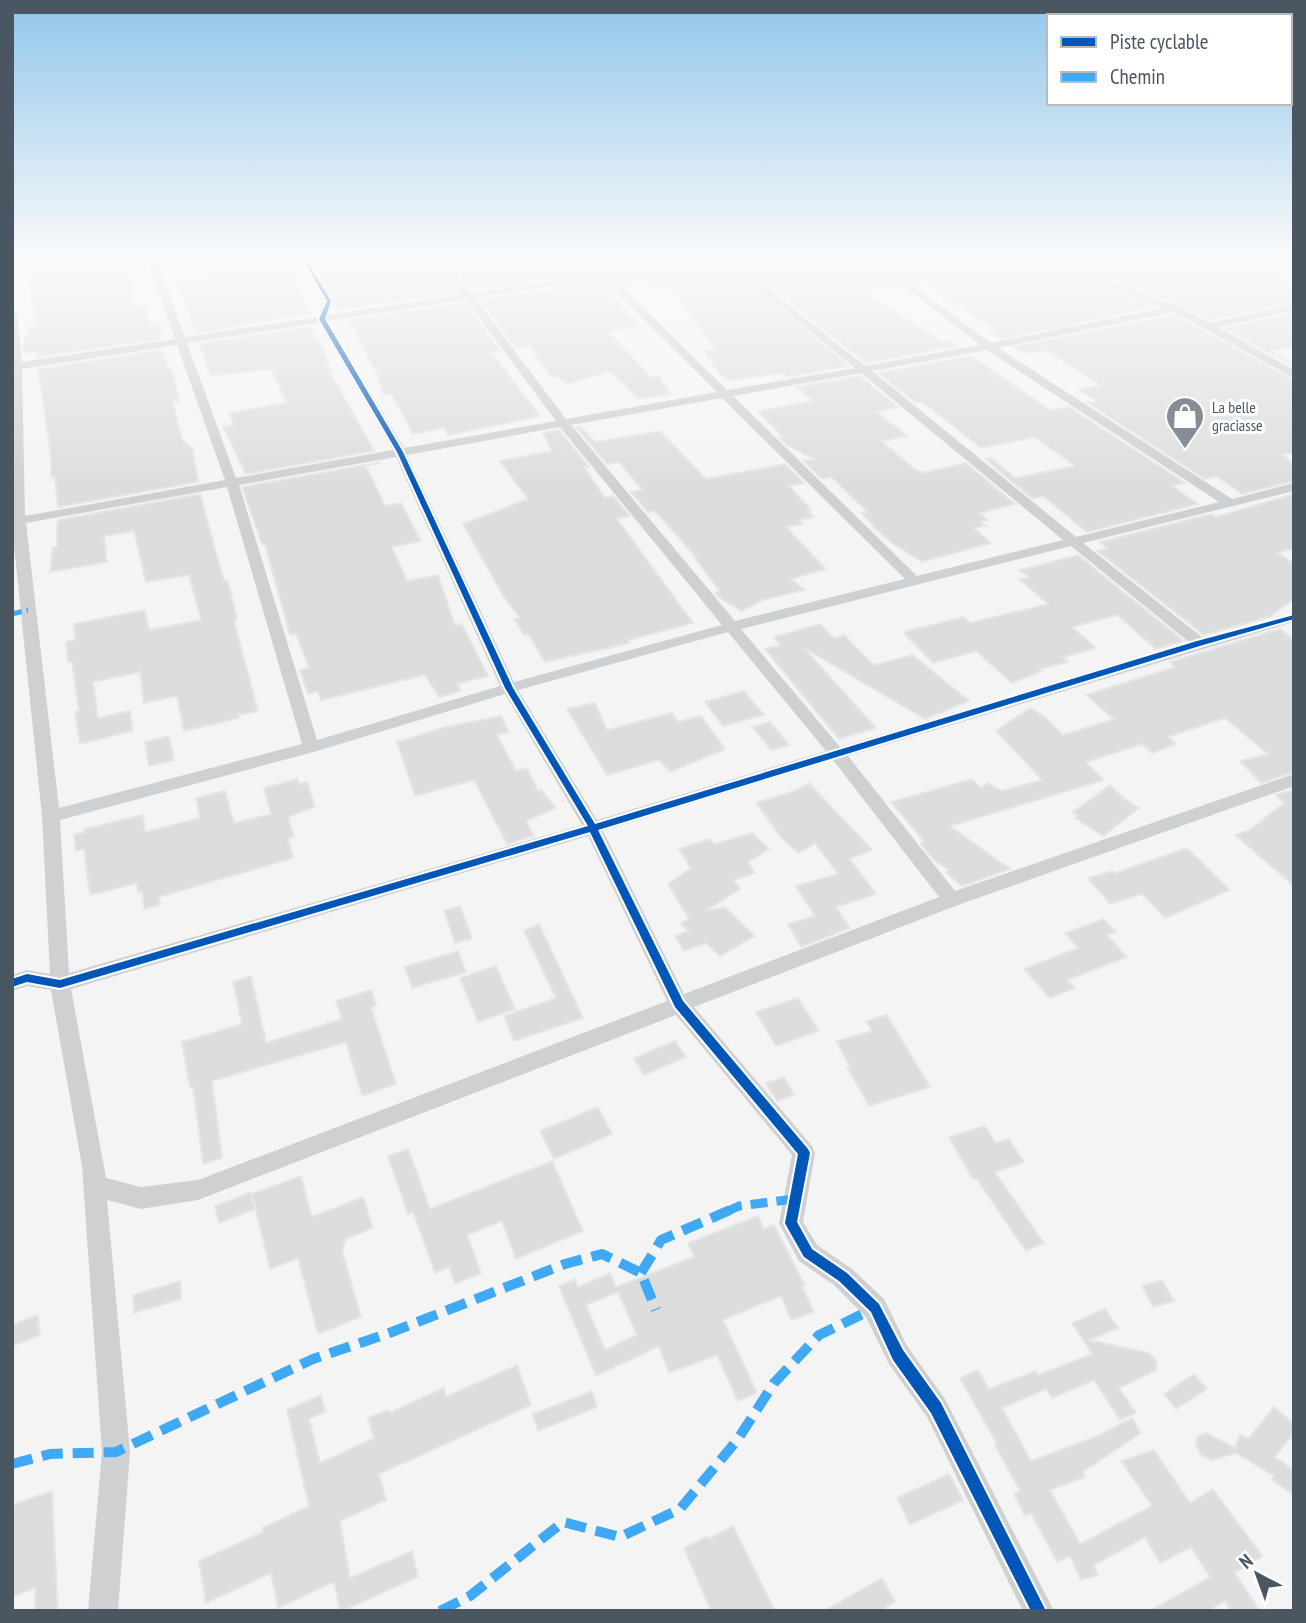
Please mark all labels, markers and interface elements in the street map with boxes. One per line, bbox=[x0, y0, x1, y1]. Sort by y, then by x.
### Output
legend bbox=[1047, 14, 1292, 105]
text: Piste cyclable bbox=[1110, 28, 1208, 55]
text: Chemin bbox=[1110, 63, 1165, 90]
shop icon: La belle graciasse bbox=[1164, 395, 1206, 450]
place label: La belle graciasse bbox=[1212, 397, 1263, 435]
north arrow bbox=[1222, 1539, 1292, 1609]
text: N bbox=[1234, 1549, 1258, 1574]

